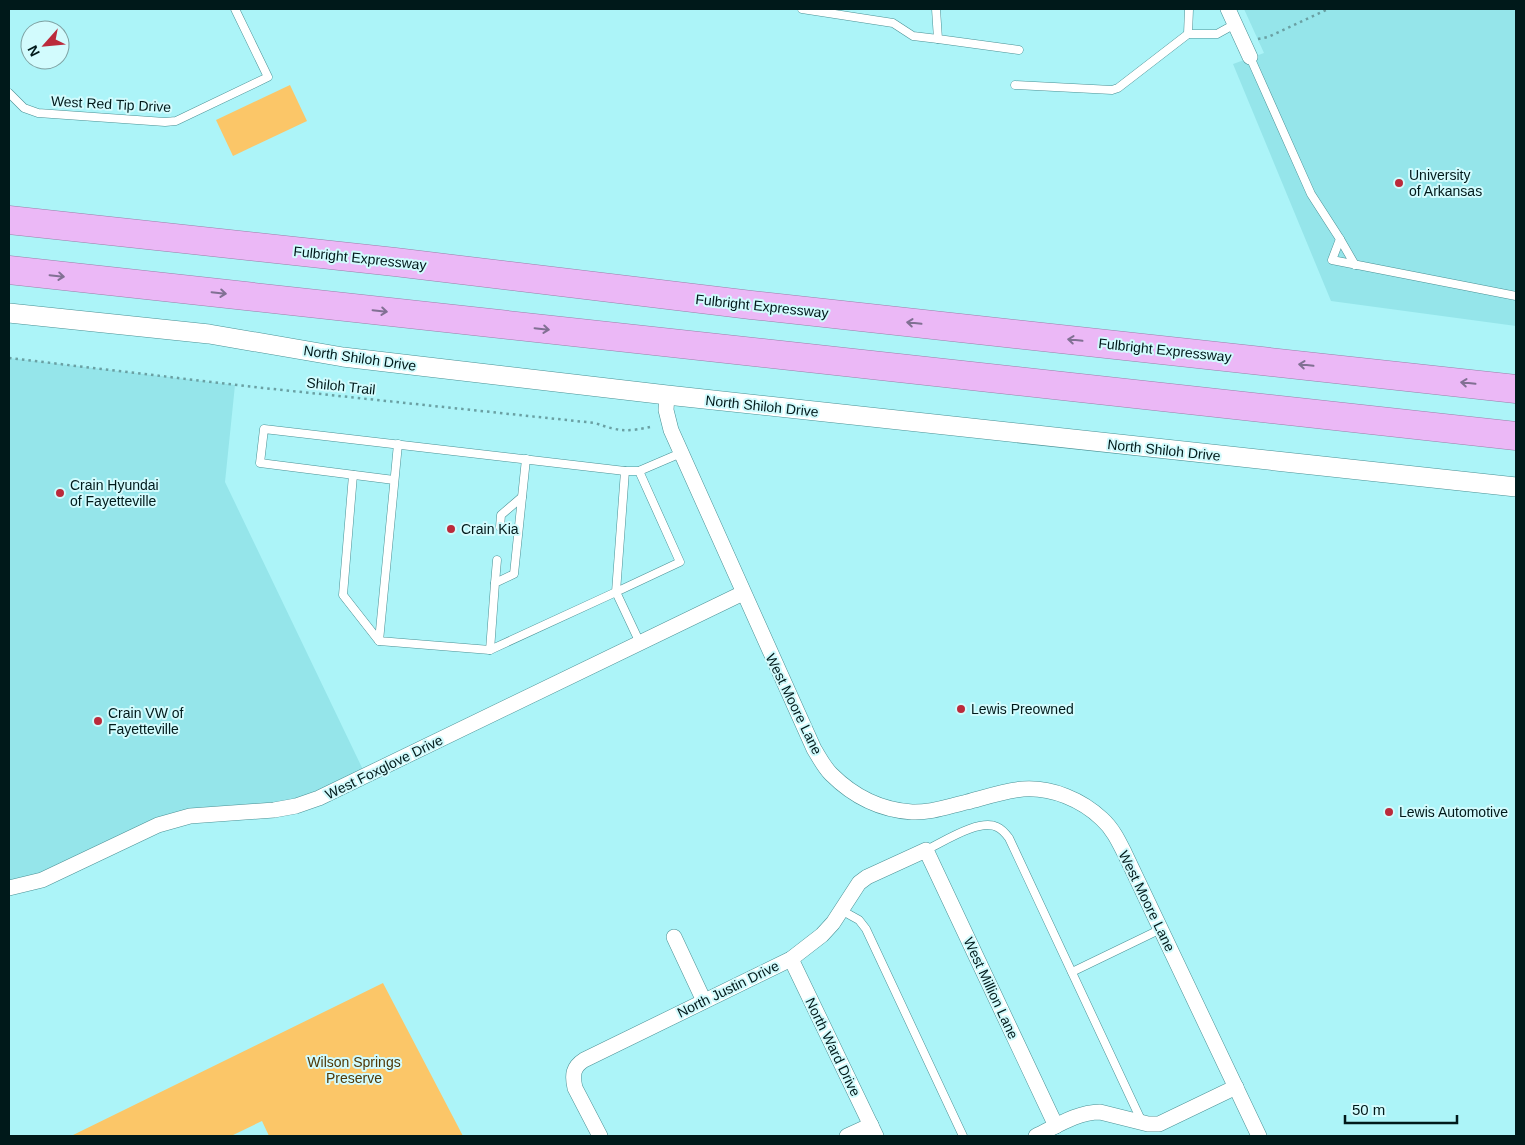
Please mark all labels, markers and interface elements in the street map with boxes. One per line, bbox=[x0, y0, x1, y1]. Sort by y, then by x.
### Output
north arrow bbox=[20, 20, 70, 70]
text: N bbox=[24, 43, 43, 59]
street label: West Red Tip Drive bbox=[50, 93, 172, 115]
place label: University of Arkansas bbox=[1409, 167, 1482, 199]
marker: University of Arkansas bbox=[1393, 177, 1405, 189]
street label: Fulbright Expressway bbox=[293, 243, 427, 273]
one-way arrow bbox=[49, 271, 65, 281]
one-way arrow bbox=[210, 288, 226, 298]
street label: Fulbright Expressway bbox=[695, 291, 829, 321]
one-way arrow bbox=[372, 306, 388, 316]
one-way arrow bbox=[906, 318, 922, 328]
one-way arrow bbox=[534, 324, 550, 334]
one-way arrow bbox=[1067, 335, 1083, 345]
street label: Fulbright Expressway bbox=[1098, 335, 1232, 365]
street label: North Shiloh Drive bbox=[303, 342, 418, 374]
one-way arrow bbox=[1299, 360, 1315, 370]
street label: Shiloh Trail bbox=[306, 374, 376, 398]
one-way arrow bbox=[1460, 378, 1476, 388]
street label: North Shiloh Drive bbox=[705, 392, 820, 420]
street label: North Shiloh Drive bbox=[1107, 436, 1222, 464]
place label: Crain Hyundai of Fayetteville bbox=[70, 477, 159, 509]
marker: Crain Hyundai of Fayetteville bbox=[54, 487, 66, 499]
place label: Crain Kia bbox=[461, 521, 519, 537]
marker: Crain Kia bbox=[445, 523, 457, 535]
street label: West Moore Lane bbox=[763, 651, 825, 757]
place label: Lewis Preowned bbox=[971, 701, 1074, 717]
marker: Lewis Preowned bbox=[955, 703, 967, 715]
place label: Crain VW of Fayetteville bbox=[108, 705, 184, 737]
marker: Crain VW of Fayetteville bbox=[92, 715, 104, 727]
street label: West Foxglove Drive bbox=[323, 731, 446, 802]
place label: Lewis Automotive bbox=[1399, 804, 1508, 820]
marker: Lewis Automotive bbox=[1383, 806, 1395, 818]
street label: West Moore Lane bbox=[1116, 848, 1178, 954]
street label: West Million Lane bbox=[960, 935, 1022, 1042]
street label: North Justin Drive bbox=[674, 957, 782, 1021]
street label: North Ward Drive bbox=[802, 995, 864, 1099]
park label: Wilson Springs Preserve bbox=[307, 1054, 401, 1086]
scale bar bbox=[1345, 1092, 1458, 1124]
text: 50 m bbox=[1352, 1101, 1385, 1118]

